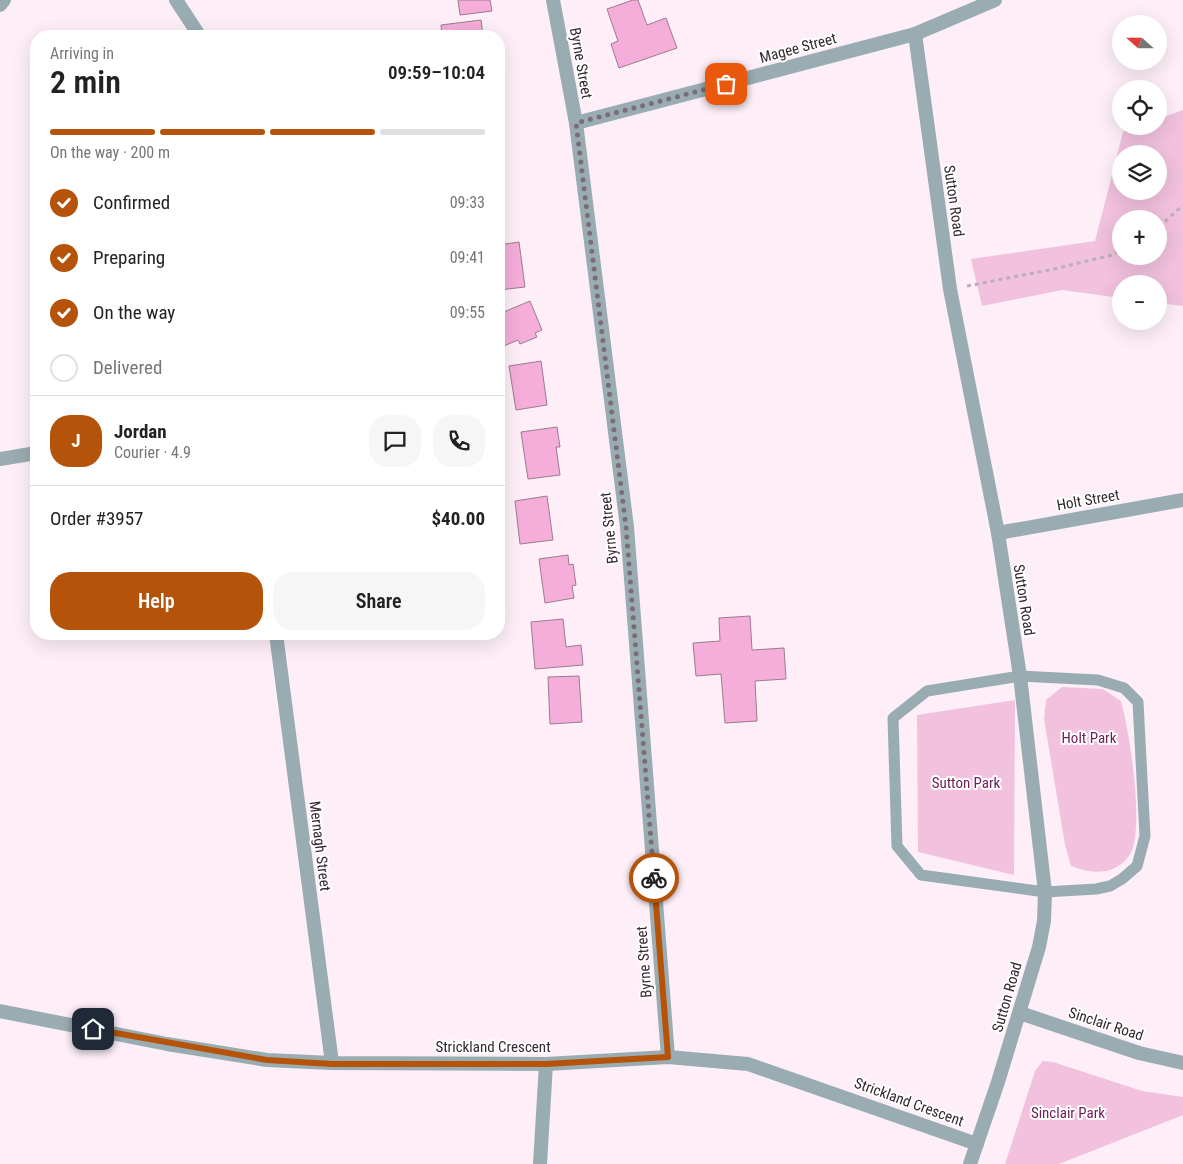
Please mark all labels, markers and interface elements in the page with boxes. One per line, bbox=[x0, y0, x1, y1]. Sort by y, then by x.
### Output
north arrow bbox=[1112, 15, 1168, 70]
map controls bbox=[1112, 15, 1167, 330]
street label: Byrne Street bbox=[566, 26, 596, 100]
street label: Magee Street bbox=[758, 29, 838, 67]
text: Arriving in bbox=[50, 44, 114, 63]
text: 09:59–10:04 bbox=[388, 61, 485, 84]
text: 2 min bbox=[50, 63, 121, 101]
pin bbox=[705, 63, 747, 105]
icon: bag bbox=[712, 70, 740, 98]
button: locate bbox=[1112, 80, 1167, 135]
text: On the way · 200 m bbox=[50, 143, 170, 162]
button: layers bbox=[1112, 145, 1167, 200]
street label: Sutton Road bbox=[940, 164, 968, 238]
icon: check bbox=[50, 189, 78, 217]
text: Confirmed bbox=[93, 191, 170, 214]
text: 09:33 bbox=[450, 193, 485, 212]
button: + bbox=[1112, 210, 1167, 265]
icon: check bbox=[50, 244, 78, 272]
text: Preparing bbox=[93, 246, 165, 269]
text: 09:41 bbox=[450, 248, 485, 267]
button: − bbox=[1112, 275, 1167, 330]
icon: check bbox=[50, 299, 78, 327]
text: On the way bbox=[93, 301, 175, 324]
text: 09:55 bbox=[450, 303, 485, 322]
text: Delivered bbox=[93, 356, 162, 379]
button: chat bbox=[369, 415, 421, 467]
button: phone bbox=[433, 415, 485, 467]
text: Jordan bbox=[114, 420, 167, 443]
text: J bbox=[71, 429, 81, 452]
text: Courier · 4.9 bbox=[114, 443, 191, 462]
street label: Holt Street bbox=[1055, 486, 1121, 514]
street label: Byrne Street bbox=[596, 491, 622, 565]
text: Order #3957 bbox=[50, 507, 143, 530]
text: $40.00 bbox=[431, 507, 485, 530]
street label: Sutton Road bbox=[1009, 563, 1039, 637]
button: Help bbox=[50, 572, 263, 630]
button: Share bbox=[273, 572, 485, 630]
park label: Holt Park bbox=[1062, 729, 1117, 747]
park label: Sutton Park bbox=[932, 774, 1001, 792]
street label: Mernagh Street bbox=[306, 800, 334, 892]
courier bbox=[629, 853, 679, 903]
icon: bike bbox=[640, 864, 668, 892]
street label: Byrne Street bbox=[633, 926, 655, 998]
street label: Sutton Road bbox=[988, 960, 1026, 1034]
street label: Sinclair Road bbox=[1066, 1003, 1146, 1045]
pin bbox=[72, 1008, 114, 1050]
icon: home bbox=[79, 1015, 107, 1043]
street label: Strickland Crescent bbox=[435, 1038, 551, 1056]
street label: Strickland Crescent bbox=[852, 1074, 966, 1130]
park label: Sinclair Park bbox=[1031, 1104, 1105, 1122]

